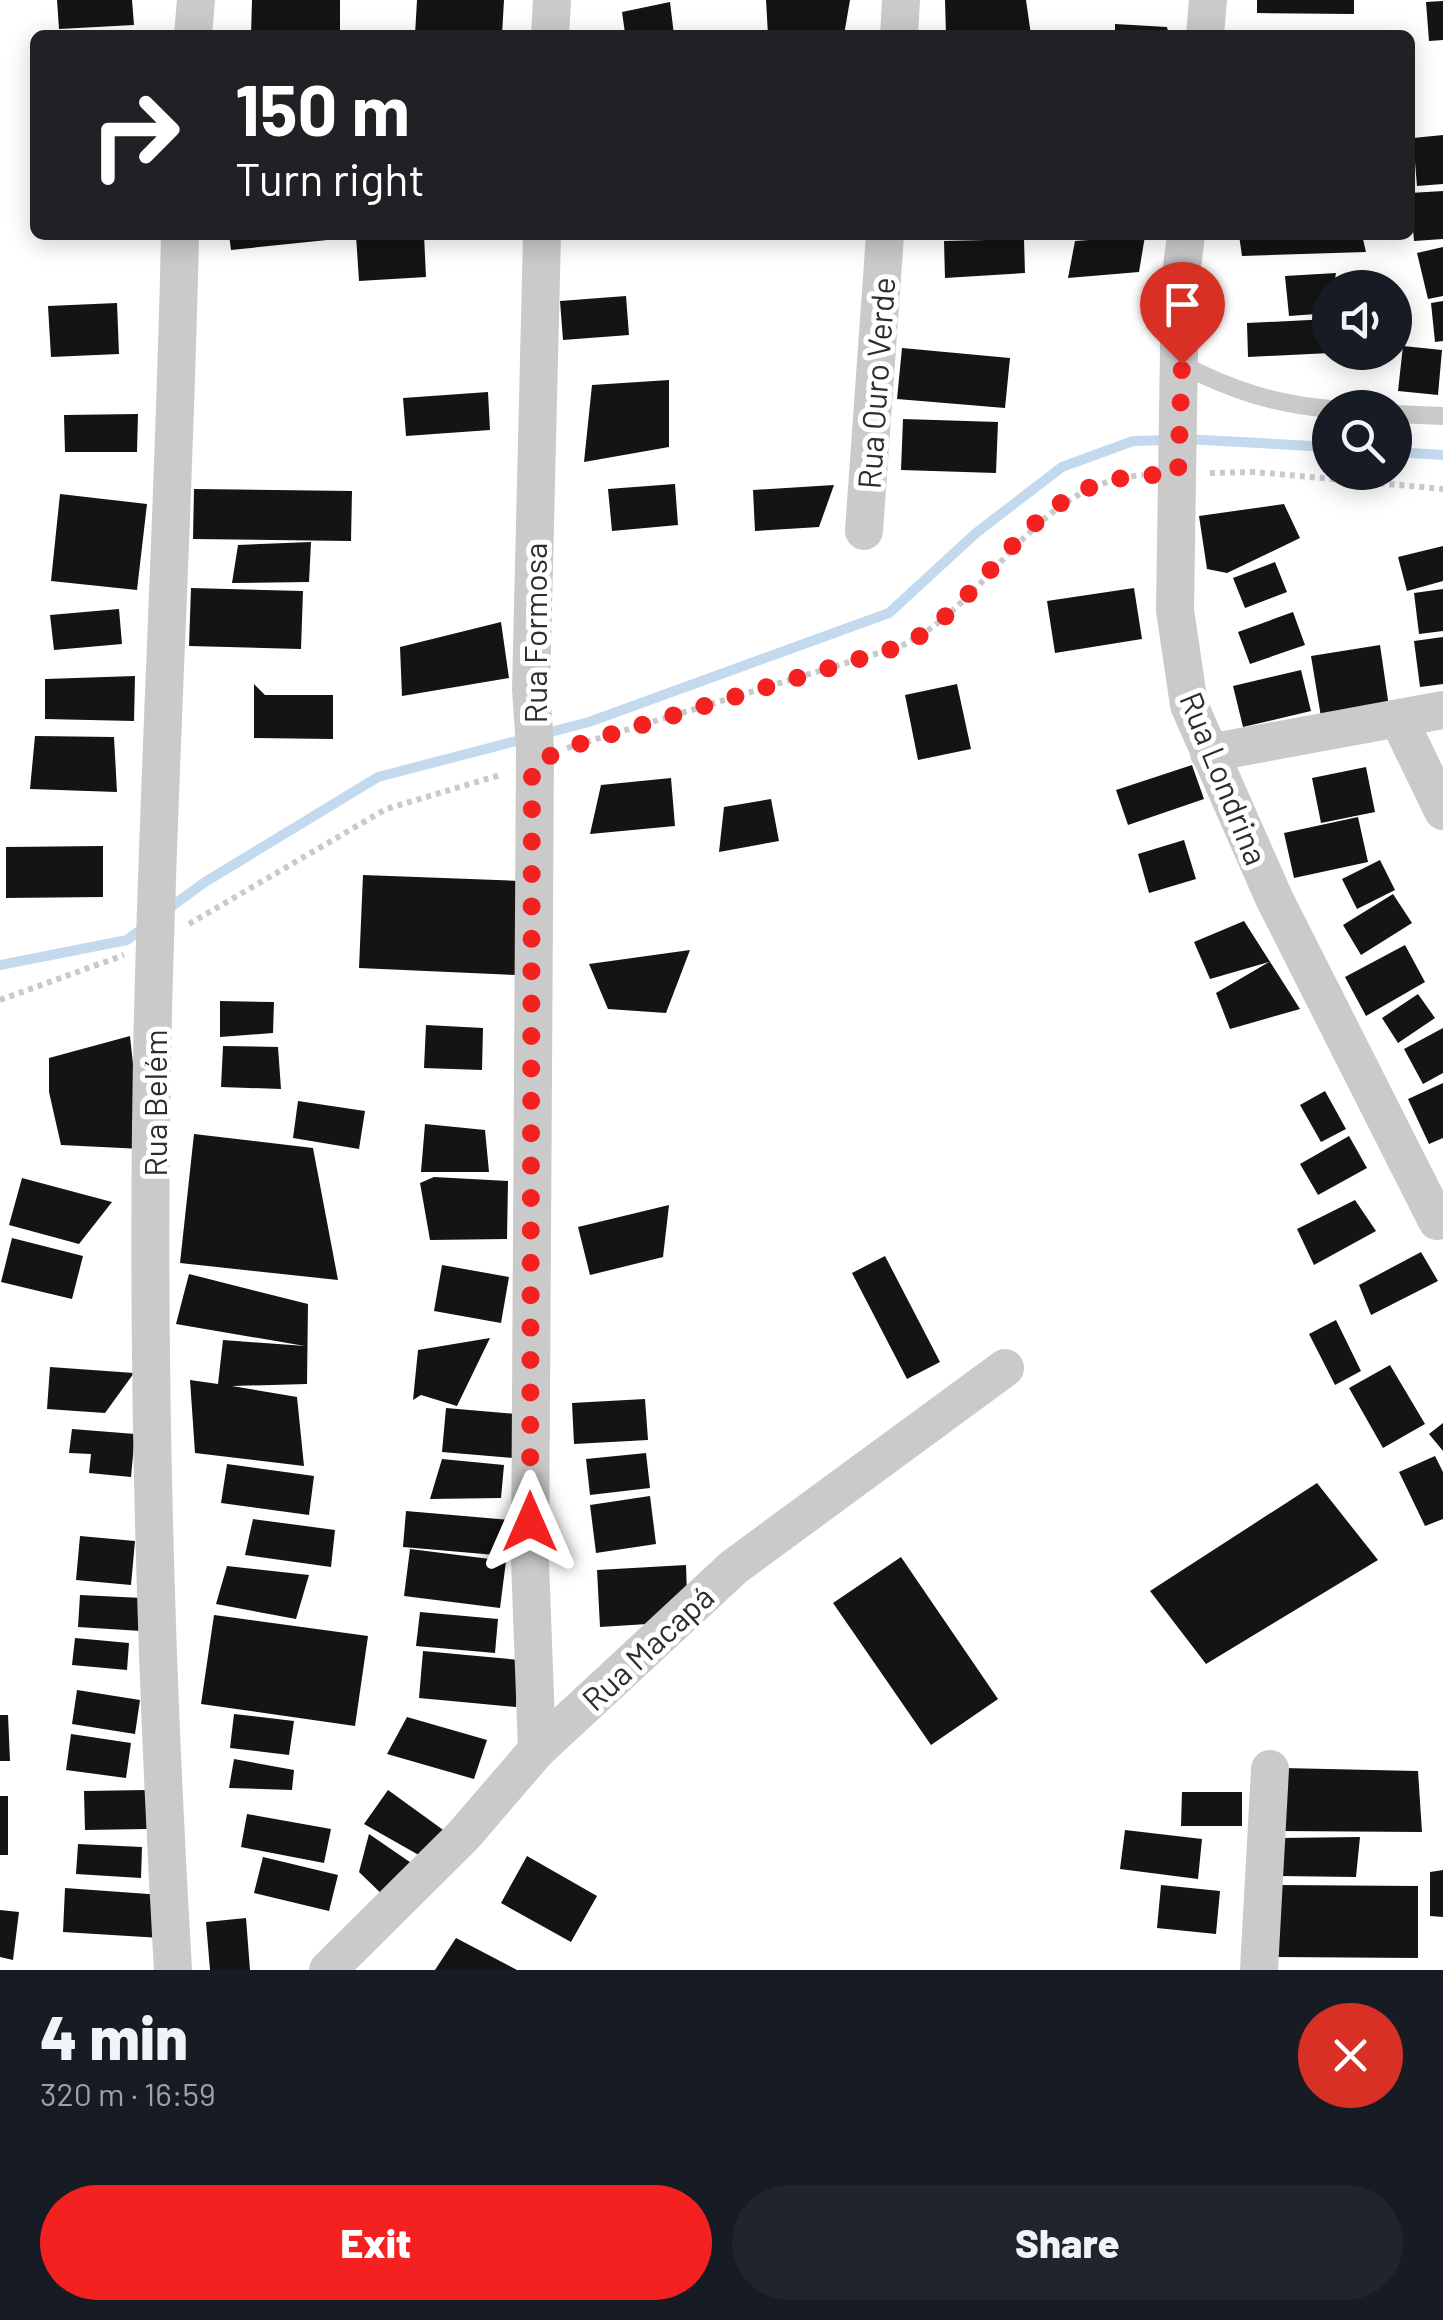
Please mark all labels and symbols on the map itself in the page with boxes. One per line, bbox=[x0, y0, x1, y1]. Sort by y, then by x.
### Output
pin bbox=[1140, 262, 1225, 365]
street label: Rua Ouro Verde bbox=[849, 276, 901, 490]
street label: Rua Formosa bbox=[515, 543, 553, 723]
street label: Rua Londrina bbox=[1173, 686, 1277, 870]
street label: Rua Belém bbox=[135, 1029, 173, 1177]
position arrow bbox=[478, 1470, 582, 1574]
street label: Rua Macapá bbox=[573, 1577, 721, 1717]

